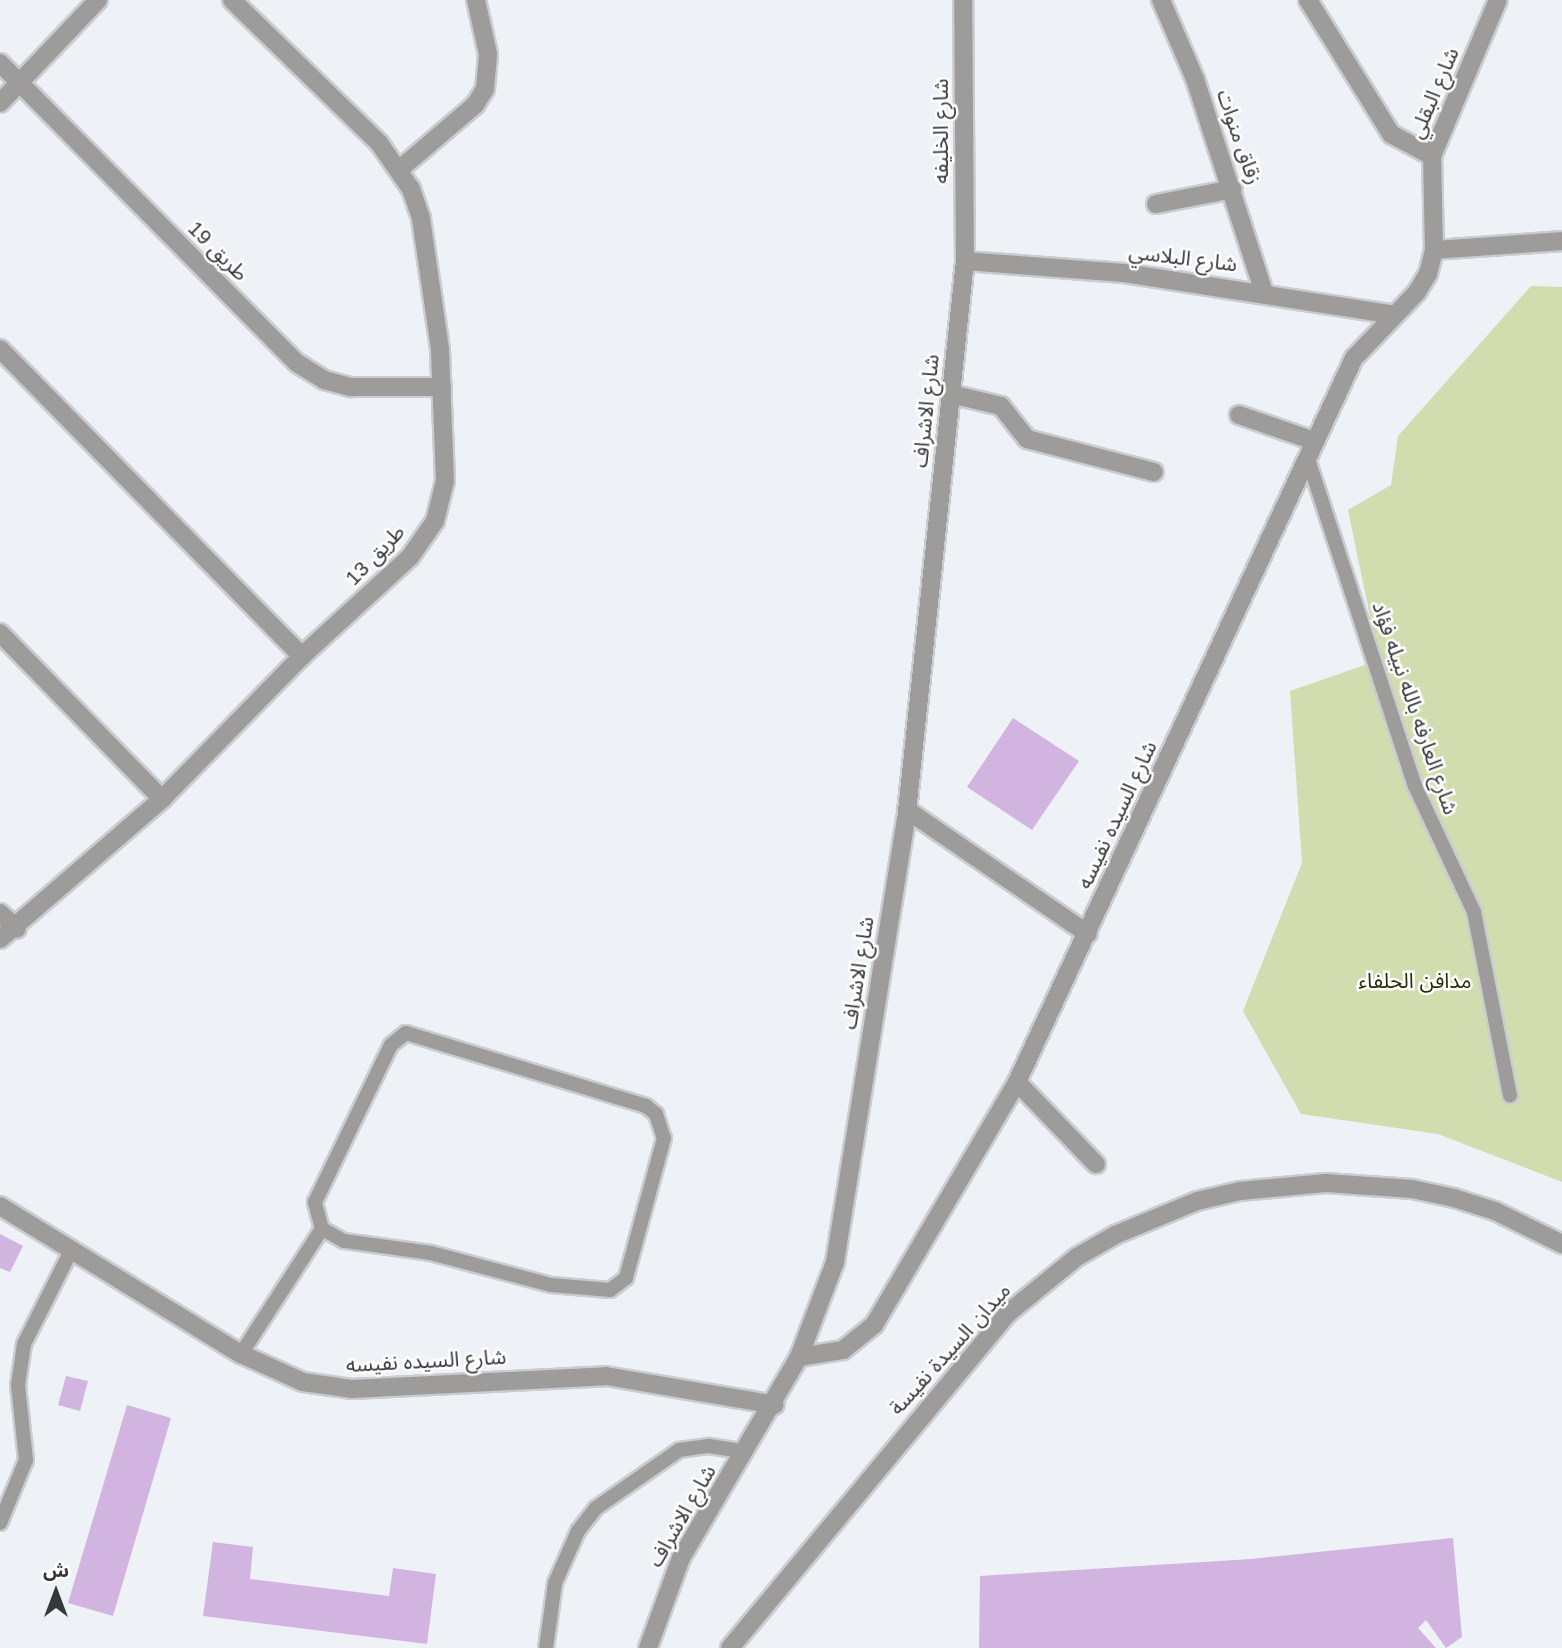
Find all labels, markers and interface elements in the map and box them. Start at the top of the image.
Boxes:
street label: شارع البقلي [1404,44,1464,142]
street label: شارع الخليفه [928,78,954,184]
street label: زقاق منوات [1211,86,1267,188]
street label: طريق 19 [183,216,253,286]
street label: شارع البلاسي [1127,239,1239,277]
street label: شارع الاشراف [908,353,944,469]
street label: طريق 13 [340,520,410,590]
street label: شارع العارفه بالله نبيله فؤاد [1367,598,1463,818]
street label: شارع السيده نفيسه [1072,737,1162,893]
street label: شارع الاشراف [837,915,879,1031]
park label: مدافن الحلفاء [1358,968,1472,994]
street label: ميدان السيدة نفيسة [884,1278,1016,1420]
street label: شارع السيده نفيسه [345,1344,507,1378]
street label: شارع الاشراف [643,1460,721,1572]
north arrow [21,1557,91,1627]
text: ش [43,1560,69,1581]

